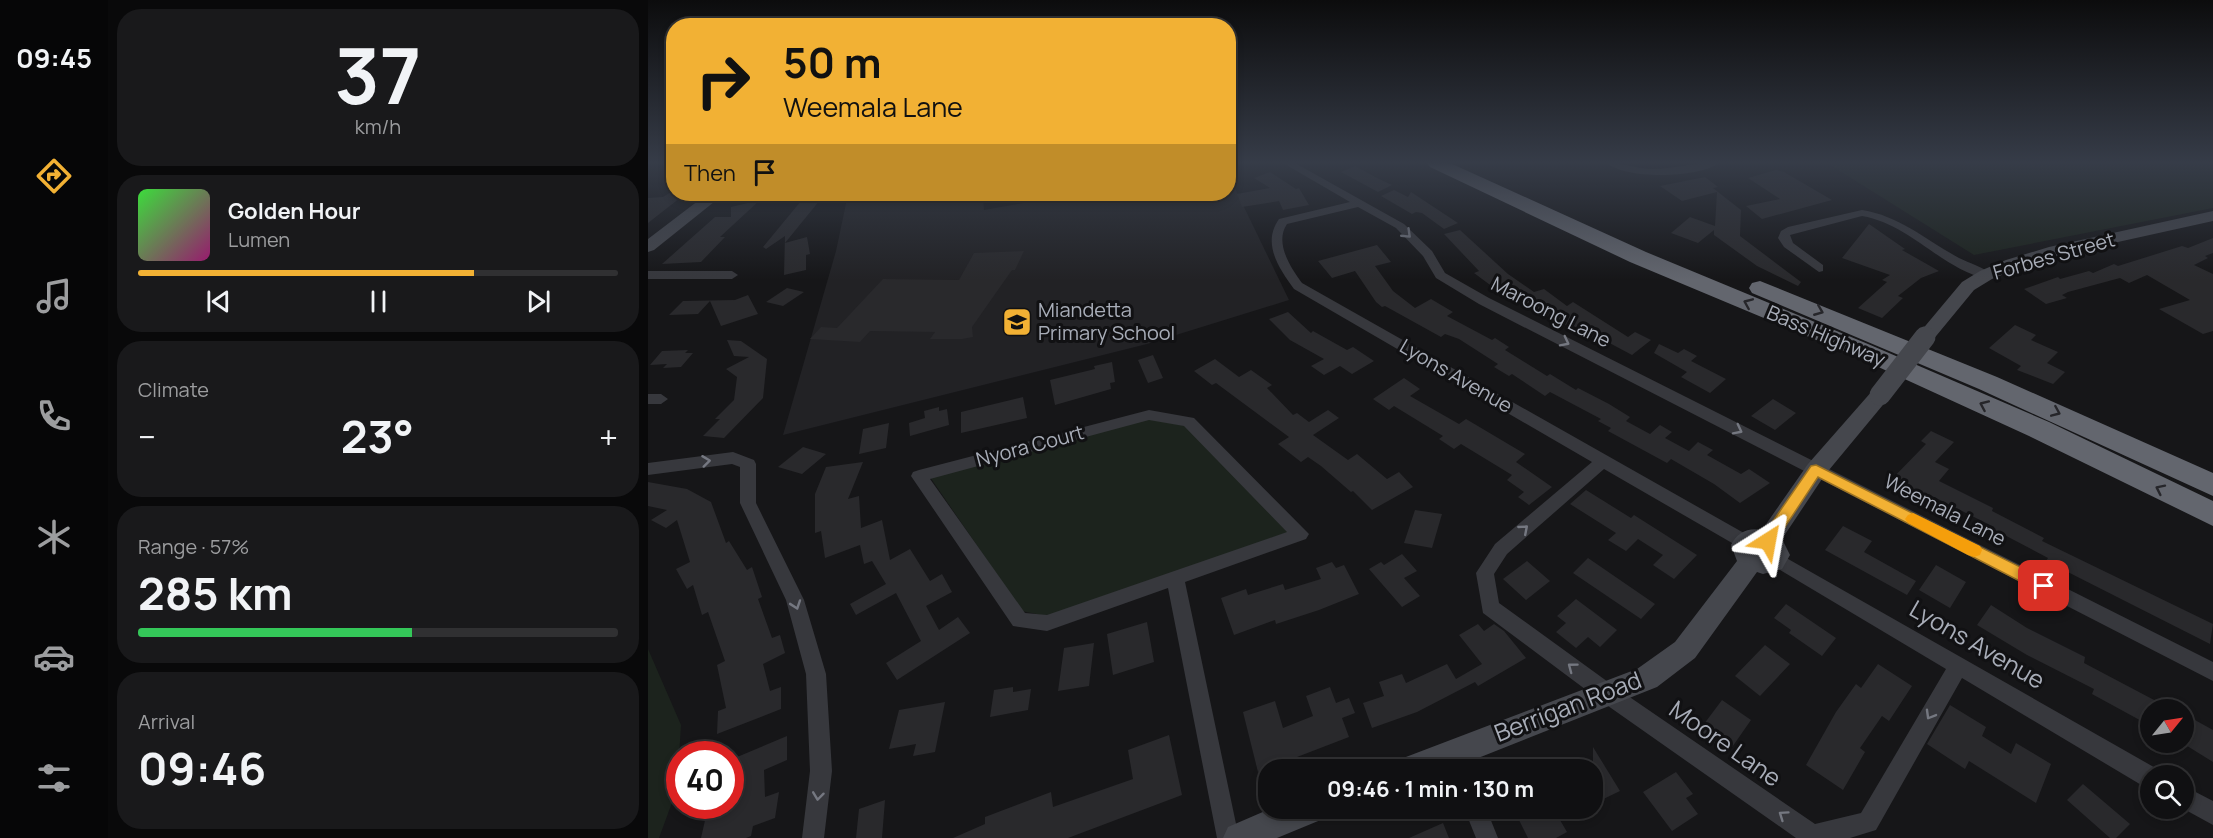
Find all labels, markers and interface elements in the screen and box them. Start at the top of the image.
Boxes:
text: 37 [335,21,421,127]
text: 50 m [783,33,881,91]
text: 09:45 [16,39,92,76]
icon: right [684,42,762,120]
text: Weemala Lane [783,88,963,125]
text: km/h [355,113,401,140]
icon: directions [33,155,75,197]
icon: arrive [748,156,781,189]
text: Then [684,158,736,188]
text: Golden Hour [228,196,361,226]
street label: Forbes Street [1990,225,2118,286]
text: Lumen [228,226,290,253]
one-way arrow [1399,226,1410,237]
street label: Maroong Lane [1487,270,1616,353]
icon: music [33,275,75,317]
icon: previous [202,285,235,318]
icon: pause [362,285,395,318]
icon: next [522,285,555,318]
place label: Miandetta Primary School [1038,296,1175,346]
one-way arrow [1743,298,1754,310]
street label: Bass Highway [1763,298,1890,373]
one-way arrow [1812,304,1823,316]
school or university icon: Miandetta Primary School [1001,306,1033,338]
street label: Lyons Avenue [1395,332,1518,419]
one-way arrow [1558,334,1569,346]
text: Climate [138,376,209,403]
icon: phone [33,395,75,437]
one-way arrow [1980,400,1991,412]
text: 23° [341,405,414,467]
one-way arrow [2050,405,2061,417]
text: − [138,414,156,459]
text: + [599,414,618,459]
street label: Nyora Court [973,418,1087,473]
one-way arrow [1732,423,1743,435]
one-way arrow [701,455,710,468]
street label: Weemala Lane [1880,467,2011,552]
one-way arrow [2156,484,2167,496]
position arrow [1736,509,1800,573]
icon: climate [33,516,75,558]
one-way arrow [1517,525,1528,536]
text: Range · 57% [138,533,249,560]
pin [2018,560,2069,611]
text: 285 km [138,562,292,624]
icon: arrive [2027,569,2060,602]
street label: Lyons Avenue [1904,592,2051,696]
one-way arrow [788,599,801,610]
icon: car [33,636,75,678]
street label: Berrigan Road [1489,662,1646,749]
one-way arrow [1567,664,1578,675]
street label: Moore Lane [1663,692,1788,793]
north arrow [2140,699,2194,753]
map controls [2140,699,2194,819]
text: Arrival [138,708,195,735]
one-way arrow [1925,709,1937,719]
text: 09:46 [138,737,266,799]
speed limit sign: 40 [666,741,744,819]
icon: filters [33,757,75,799]
button: search [2140,765,2194,819]
text: 09:46 · 1 min · 130 m [1327,774,1534,804]
one-way arrow [813,792,825,801]
one-way arrow [1779,811,1790,822]

